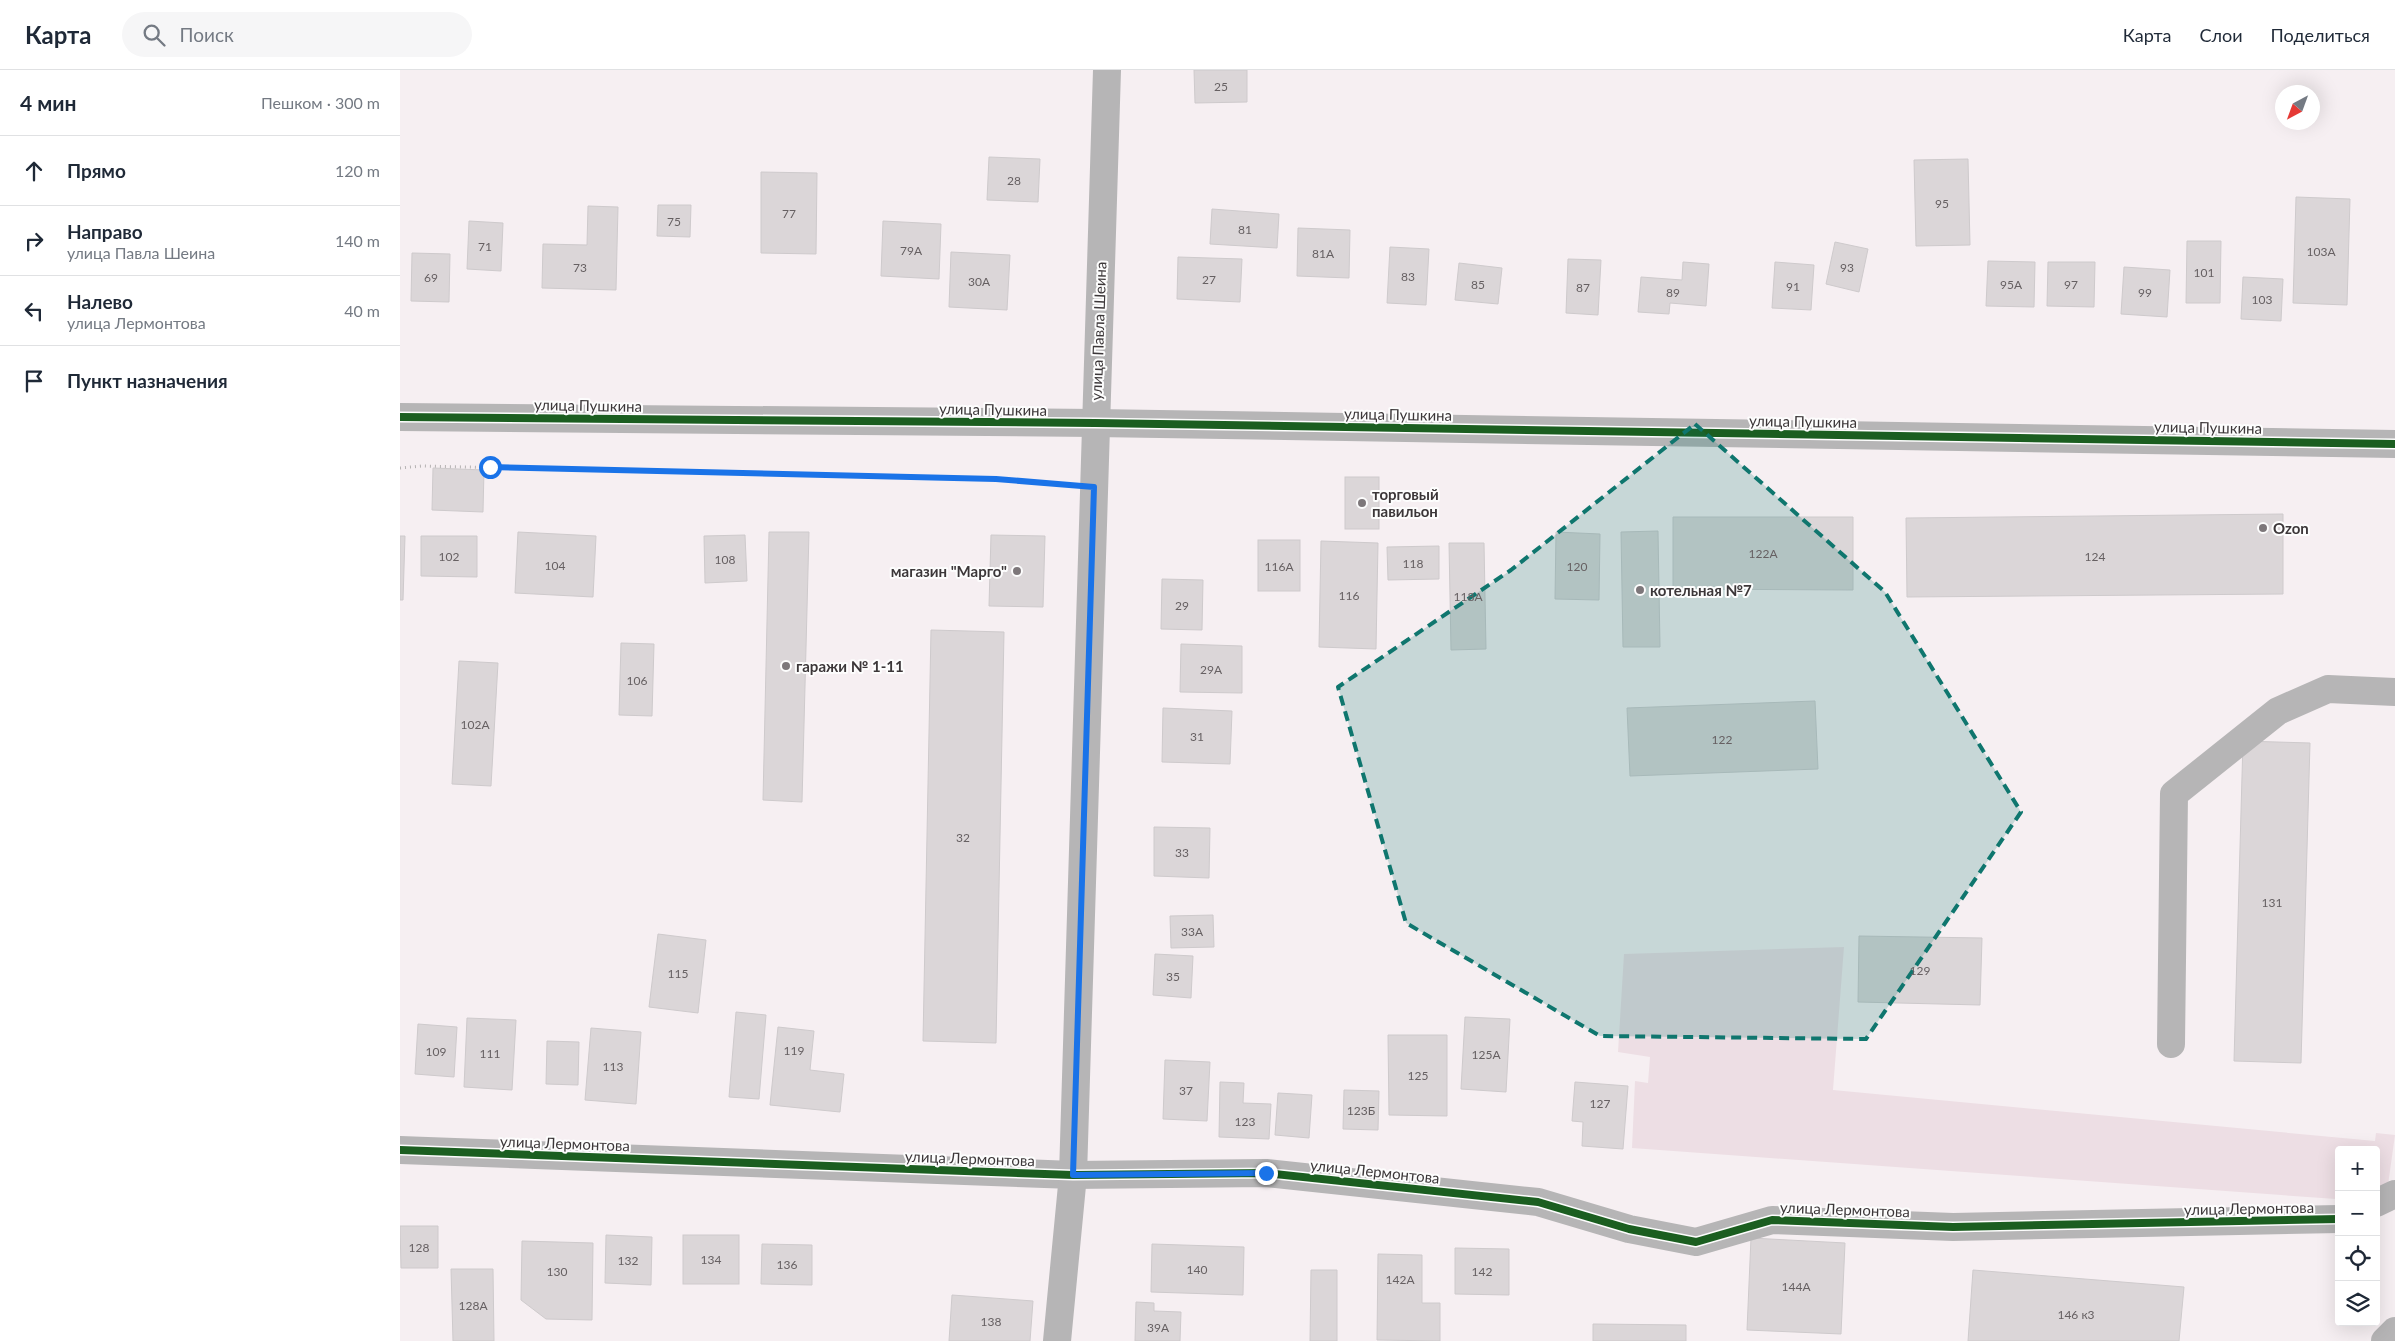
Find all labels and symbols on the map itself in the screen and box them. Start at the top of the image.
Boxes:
house number: 25 [1214,79,1228,94]
north arrow [2275,85,2320,130]
house number: 28 [1007,173,1021,188]
house number: 95 [1935,196,1949,211]
house number: 77 [782,206,796,221]
house number: 75 [667,214,681,229]
house number: 81 [1238,222,1252,237]
house number: 71 [478,239,492,254]
house number: 79А [900,243,923,258]
house number: 103А [2307,244,2336,259]
house number: 81А [1312,246,1335,261]
house number: 73 [573,260,587,275]
house number: 93 [1840,260,1854,275]
street label: улица Павла Шеина [1087,261,1109,401]
house number: 101 [2194,265,2214,280]
house number: 83 [1401,269,1415,284]
house number: 69 [424,270,438,285]
house number: 27 [1202,272,1216,287]
house number: 30А [968,274,991,289]
house number: 85 [1471,277,1485,292]
house number: 95А [2000,277,2023,292]
house number: 97 [2064,277,2078,292]
house number: 91 [1786,279,1800,294]
house number: 87 [1576,280,1590,295]
house number: 89 [1666,285,1680,300]
house number: 99 [2138,285,2152,300]
house number: 103 [2252,292,2272,307]
street label: улица Пушкина [534,395,642,415]
street label: улица Пушкина [939,399,1047,419]
street label: улица Пушкина [1344,404,1452,424]
street label: улица Пушкина [1749,411,1857,431]
street label: улица Пушкина [2154,417,2262,437]
route start [479,456,502,479]
place label: торговый павильон [1372,485,1439,520]
marker: торговый павильон [1356,497,1368,509]
place label: Ozon [2273,519,2309,537]
marker: Ozon [2257,522,2269,534]
house number: 122А [1749,546,1778,561]
house number: 102 [439,549,459,564]
house number: 124 [2085,549,2105,564]
house number: 108 [715,552,735,567]
house number: 118 [1403,556,1423,571]
house number: 104 [545,558,565,573]
house number: 116А [1265,559,1294,574]
house number: 120 [1567,559,1587,574]
place label: магазин "Марго" [891,562,1007,580]
marker: магазин "Марго" [1011,565,1023,577]
place label: котельная №7 [1650,581,1752,599]
marker: котельная №7 [1634,584,1646,596]
house number: 116 [1339,588,1359,603]
house number: 118А [1454,589,1483,604]
house number: 29 [1175,598,1189,613]
place label: гаражи № 1-11 [796,657,904,675]
marker: гаражи № 1-11 [780,660,792,672]
house number: 29А [1200,662,1223,677]
house number: 106 [627,673,647,688]
house number: 102А [461,717,490,732]
house number: 31 [1190,729,1204,744]
house number: 122 [1712,732,1732,747]
house number: 32 [956,830,970,845]
house number: 33 [1175,845,1189,860]
house number: 131 [2262,895,2282,910]
house number: 33А [1181,924,1204,939]
house number: 129 [1910,963,1930,978]
house number: 115 [668,966,688,981]
house number: 35 [1166,969,1180,984]
house number: 119 [784,1043,804,1058]
house number: 109 [426,1044,446,1059]
house number: 111 [480,1046,500,1061]
house number: 125А [1472,1047,1501,1062]
house number: 113 [603,1059,623,1074]
house number: 125 [1408,1068,1428,1083]
house number: 37 [1179,1083,1193,1098]
house number: 127 [1590,1096,1610,1111]
house number: 123Б [1347,1103,1375,1118]
house number: 123 [1235,1114,1255,1129]
street label: улица Лермонтова [500,1132,630,1154]
street label: улица Лермонтова [905,1147,1035,1169]
street label: улица Лермонтова [1309,1155,1441,1187]
route end [1255,1162,1278,1185]
street label: улица Лермонтова [1780,1198,1910,1220]
street label: улица Лермонтова [2184,1198,2314,1218]
house number: 128 [409,1240,429,1255]
house number: 134 [701,1252,721,1267]
house number: 132 [618,1253,638,1268]
house number: 136 [777,1257,797,1272]
house number: 140 [1187,1262,1207,1277]
house number: 130 [547,1264,567,1279]
house number: 142 [1472,1264,1492,1279]
house number: 142А [1386,1272,1415,1287]
house number: 144А [1782,1279,1811,1294]
house number: 128А [459,1298,488,1313]
house number: 146 к3 [2057,1307,2095,1322]
house number: 138 [981,1314,1001,1329]
house number: 39А [1147,1320,1170,1335]

